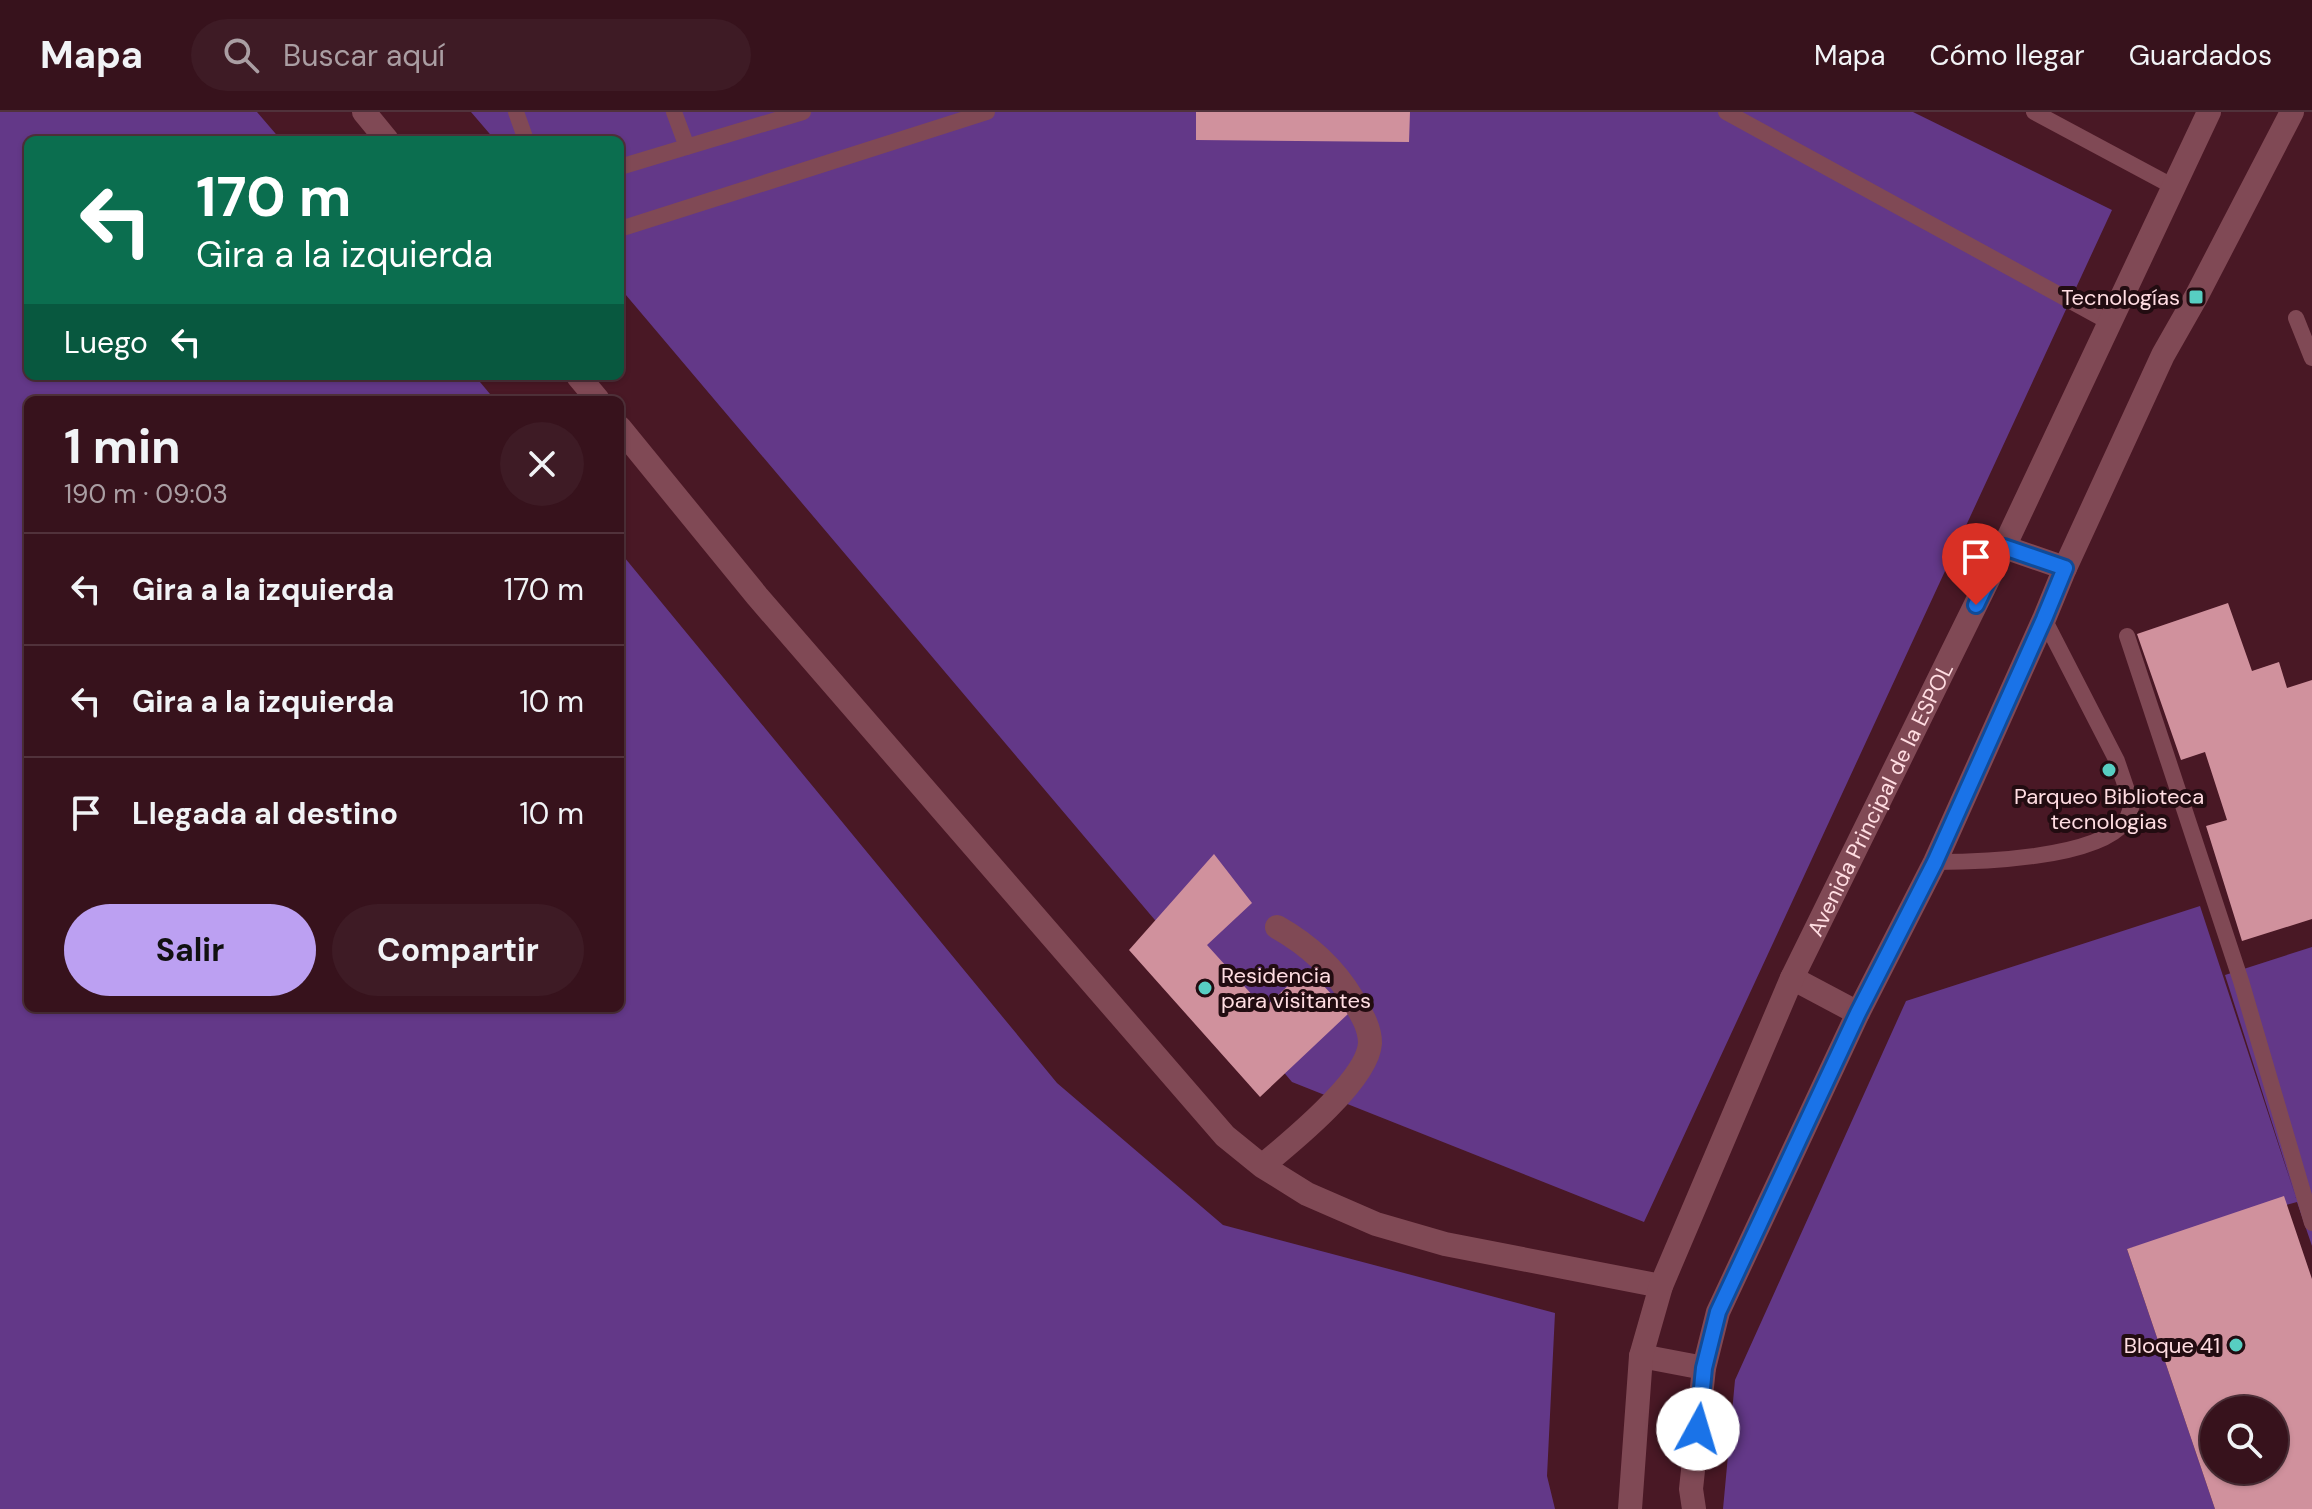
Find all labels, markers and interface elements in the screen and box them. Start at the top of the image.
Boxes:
search box [191,19,751,91]
text: Mapa [40,30,143,80]
icon: search [219,33,263,77]
text: Buscar aquí [283,36,445,75]
text: Mapa [1814,37,1885,74]
text: Cómo llegar [1929,37,2085,74]
text: Guardados [2129,37,2272,74]
text: 170 m [196,160,351,233]
icon: left [64,168,168,272]
text: Gira a la izquierda [196,231,493,278]
place label: Tecnologías [2061,283,2180,312]
marker: Tecnologías [2187,288,2205,306]
icon: left [164,320,208,364]
text: Luego [64,323,148,362]
text: 1 min [64,415,181,478]
button: close [500,422,584,506]
text: 190 m · 09:03 [64,477,228,511]
pin [1942,523,2010,605]
icon: arrive [1954,535,1998,579]
icon: left [64,567,108,611]
text: Gira a la izquierda [132,570,394,609]
text: 170 m [504,570,584,609]
street label: Avenida Principal de la ESPOL [1800,658,1959,941]
icon: left [64,679,108,723]
text: Gira a la izquierda [132,682,394,721]
text: 10 m [519,682,584,721]
marker: Parqueo Biblioteca tecnologias [2100,761,2118,779]
place label: Parqueo Biblioteca tecnologias [2014,782,2204,836]
icon: arrive [64,791,108,835]
text: Llegada al destino [132,794,398,833]
text: 10 m [519,794,584,833]
button: Salir [64,904,316,996]
button: Compartir [332,904,584,996]
place label: Residencia para visitantes [1221,961,1371,1015]
marker: Residencia para visitantes [1196,979,1214,997]
place label: Bloque 41 [2124,1331,2220,1360]
marker: Bloque 41 [2227,1336,2245,1354]
position arrow [1656,1387,1740,1471]
map controls [2200,1396,2288,1484]
button: search [2200,1396,2288,1484]

